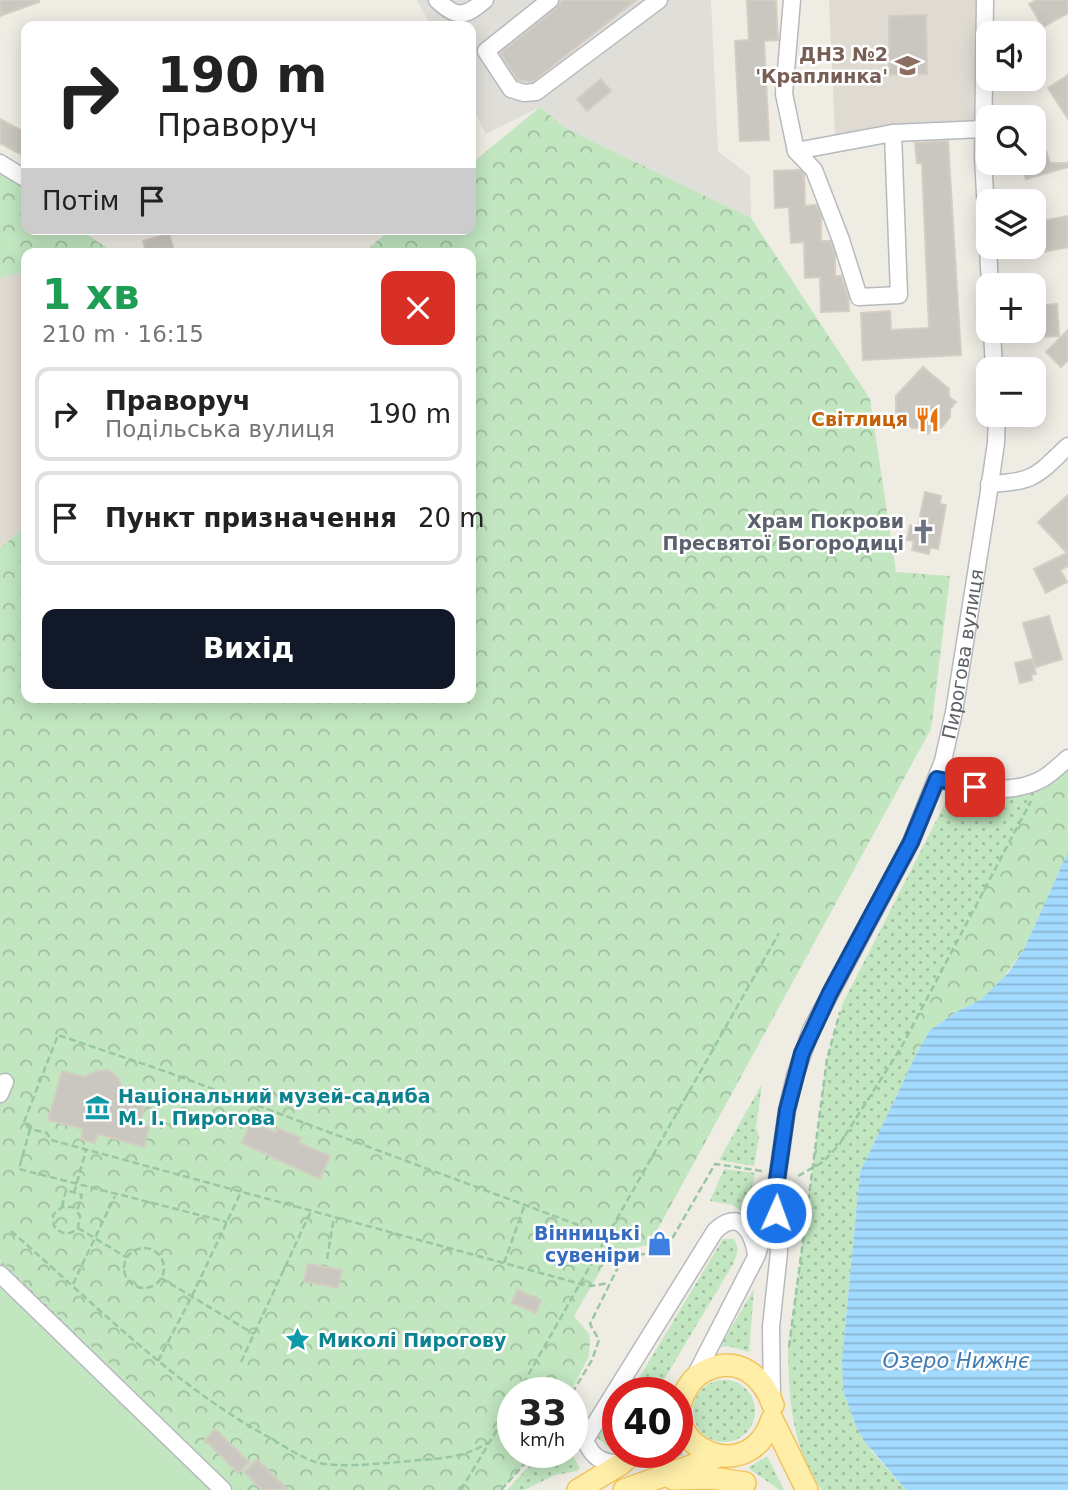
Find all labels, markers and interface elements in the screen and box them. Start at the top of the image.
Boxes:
map controls [976,21,1046,427]
button: sound [976,21,1046,91]
place label: ДНЗ №2 'Краплинка' [755,43,888,87]
text: 190 m [157,47,327,104]
icon: right [42,49,133,140]
school or university icon: ДНЗ №2 'Краплинка' [894,51,922,79]
button: search [976,105,1046,175]
text: Праворуч [157,106,318,144]
icon: arrive [133,182,171,220]
text: Потім [42,186,119,216]
button: layers [976,189,1046,259]
text: 1 хв [42,270,140,319]
button: close [381,271,455,345]
button: + [976,273,1046,343]
text: 210 m · 16:15 [42,321,204,347]
button: − [976,357,1046,427]
text: Праворуч [105,386,251,416]
icon: right [46,395,84,433]
text: 190 m [368,399,451,429]
restaurant icon: Світлиця [914,405,942,433]
place label: Світлиця [811,408,908,430]
text: Подільська вулиця [105,416,335,442]
icon: arrive [46,499,84,537]
text: Пункт призначення [105,503,397,533]
text: 20 m [418,503,485,533]
place label: Храм Покрови Пресвятої Богородиці [663,510,904,554]
church icon: Храм Покрови Пресвятої Богородиці [910,518,938,546]
street label: Пирогова вулиця [937,567,988,741]
button: Вихід [42,609,455,689]
pin [945,757,1005,817]
icon: arrive [956,768,994,806]
place label: Національний музей-садиба М. І. Пирогова [118,1085,431,1129]
museum icon: Національний музей-садиба М. І. Пирогова [84,1093,112,1121]
position arrow [739,1176,813,1250]
place label: Вінницькі сувеніри [534,1222,640,1266]
shop icon: Вінницькі сувеніри [646,1230,674,1258]
place icon: Миколі Пирогову [284,1326,312,1354]
place label: Миколі Пирогову [318,1329,507,1351]
water label: Озеро Нижнє [882,1349,1030,1373]
speed limit sign: 40 [602,1377,693,1468]
text: 33 [518,1393,567,1433]
text: km/h [520,1429,565,1450]

